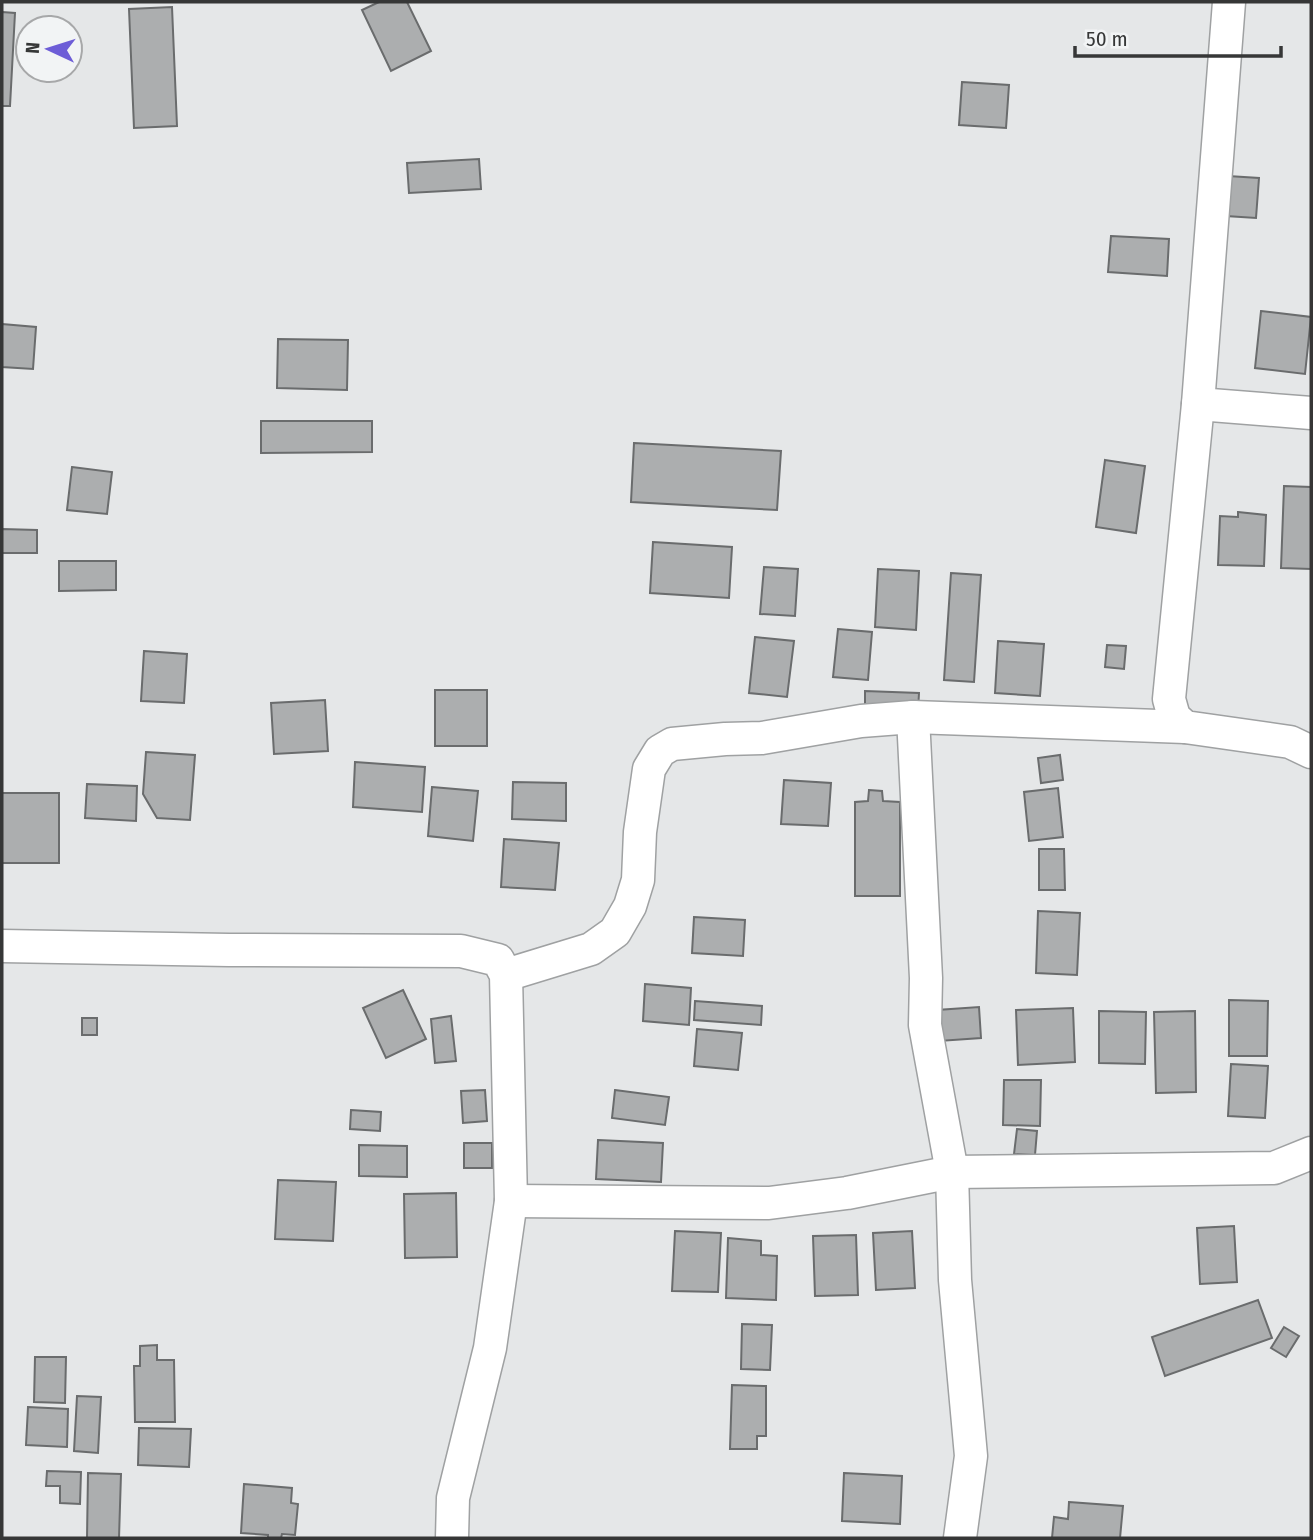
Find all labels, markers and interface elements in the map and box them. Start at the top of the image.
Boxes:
north arrow [14,14,84,84]
scale bar [1075,14,1282,58]
text: 50 m [1086,26,1128,52]
text: N [21,41,44,54]

